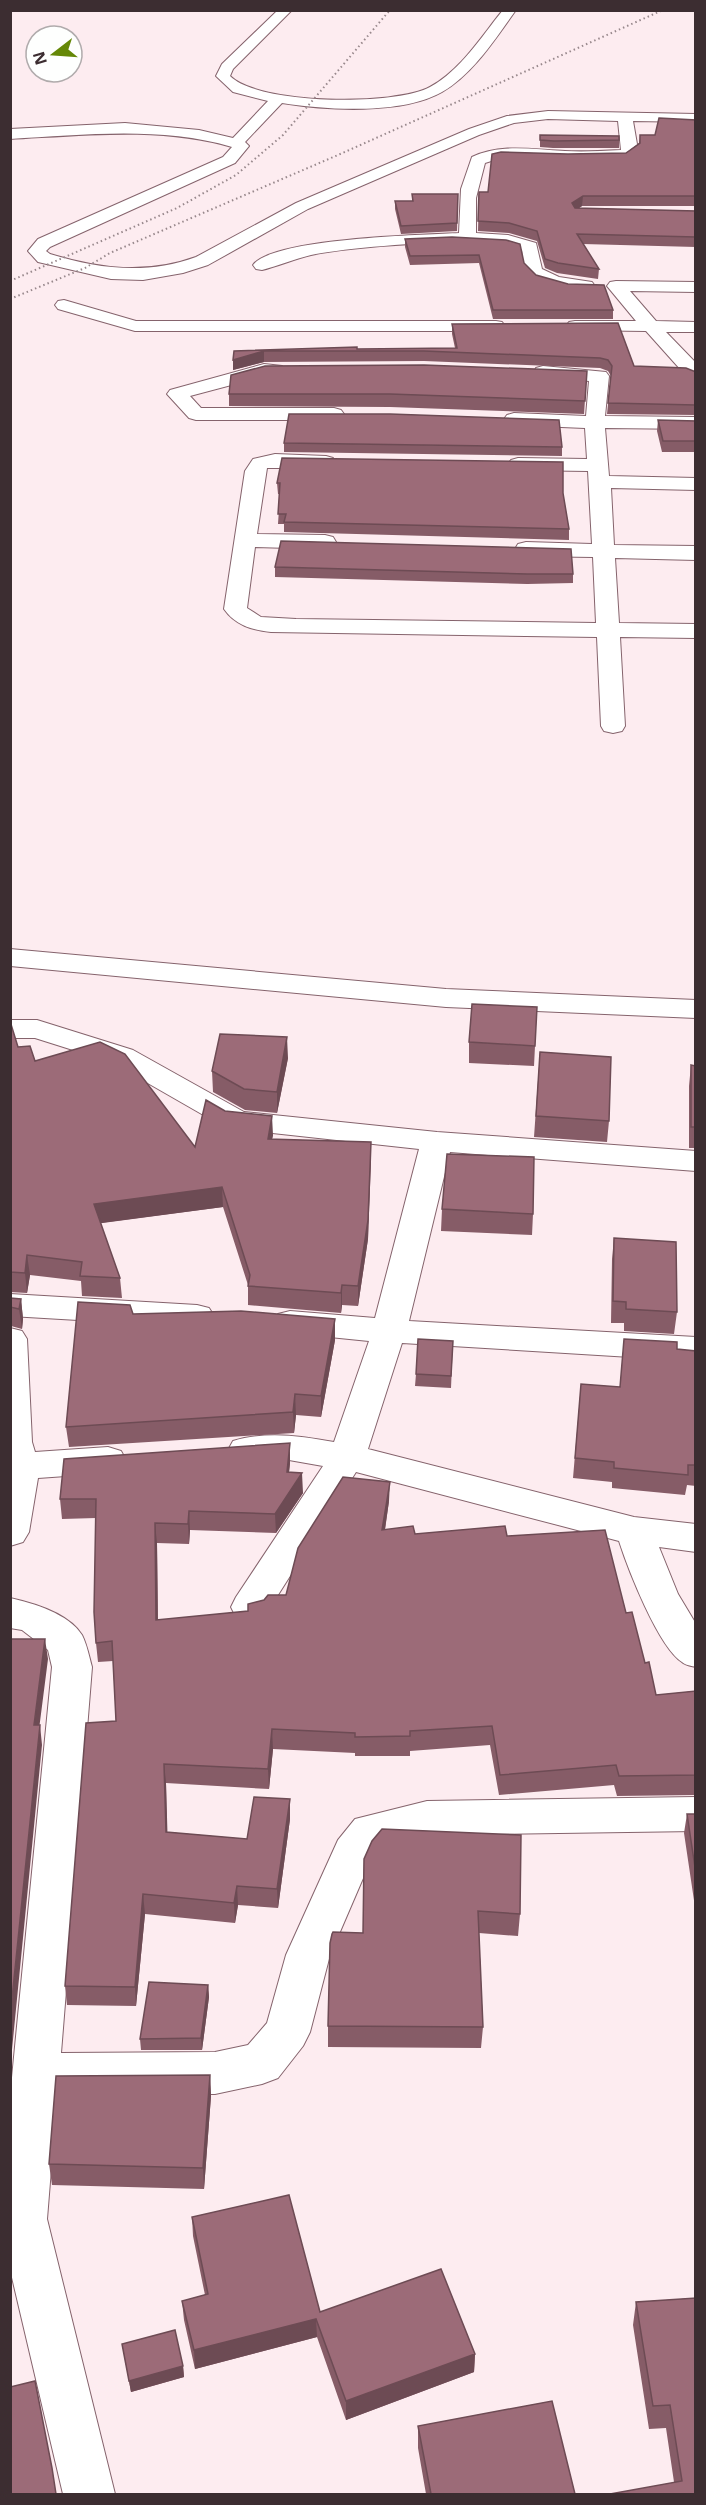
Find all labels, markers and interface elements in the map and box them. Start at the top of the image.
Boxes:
north arrow [24,24,84,84]
text: N [27,49,52,68]

